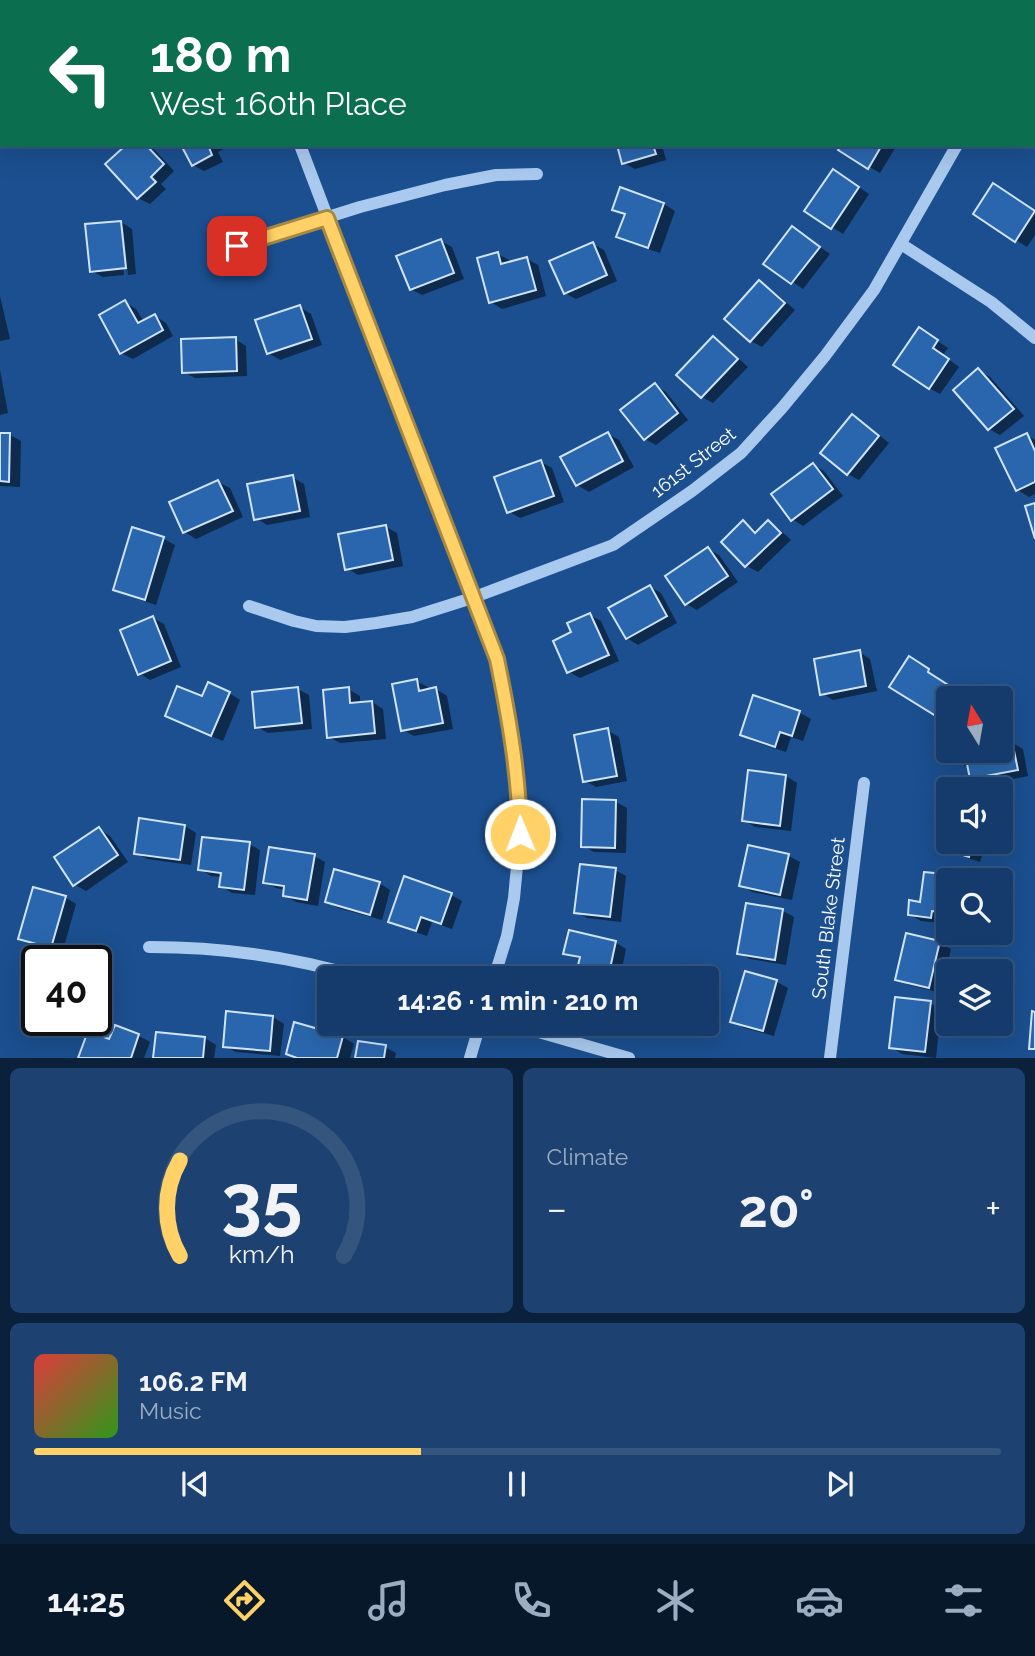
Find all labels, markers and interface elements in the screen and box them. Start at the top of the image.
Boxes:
text: 180 m [150,26,291,83]
icon: left [35,28,126,119]
text: West 160th Place [150,85,407,122]
pin [207,216,267,276]
icon: arrive [218,227,256,265]
street label: 161st Street [647,422,740,502]
north arrow [936,686,1013,763]
map controls [936,686,1013,1036]
button: sound [936,777,1013,854]
position arrow [483,797,557,871]
street label: South Blake Street [807,835,849,1000]
button: search [936,868,1013,945]
speed limit sign: 40 [21,945,112,1036]
button: layers [936,959,1013,1036]
text: 14:26 · 1 min · 210 m [398,986,638,1016]
text: Climate [547,1143,628,1170]
text: 35 [221,1159,302,1244]
text: 20° [738,1178,814,1239]
text: − [547,1186,567,1231]
text: + [985,1186,1001,1231]
text: km/h [228,1239,294,1269]
text: 106.2 FM [139,1367,248,1397]
text: Music [139,1397,202,1424]
icon: previous [176,1465,214,1503]
icon: pause [498,1465,536,1503]
icon: next [821,1465,859,1503]
icon: directions [220,1576,269,1625]
icon: music [364,1576,413,1625]
icon: phone [507,1576,556,1625]
icon: climate [651,1576,700,1625]
icon: car [795,1576,844,1625]
icon: filters [939,1576,988,1625]
text: 14:25 [47,1582,125,1619]

